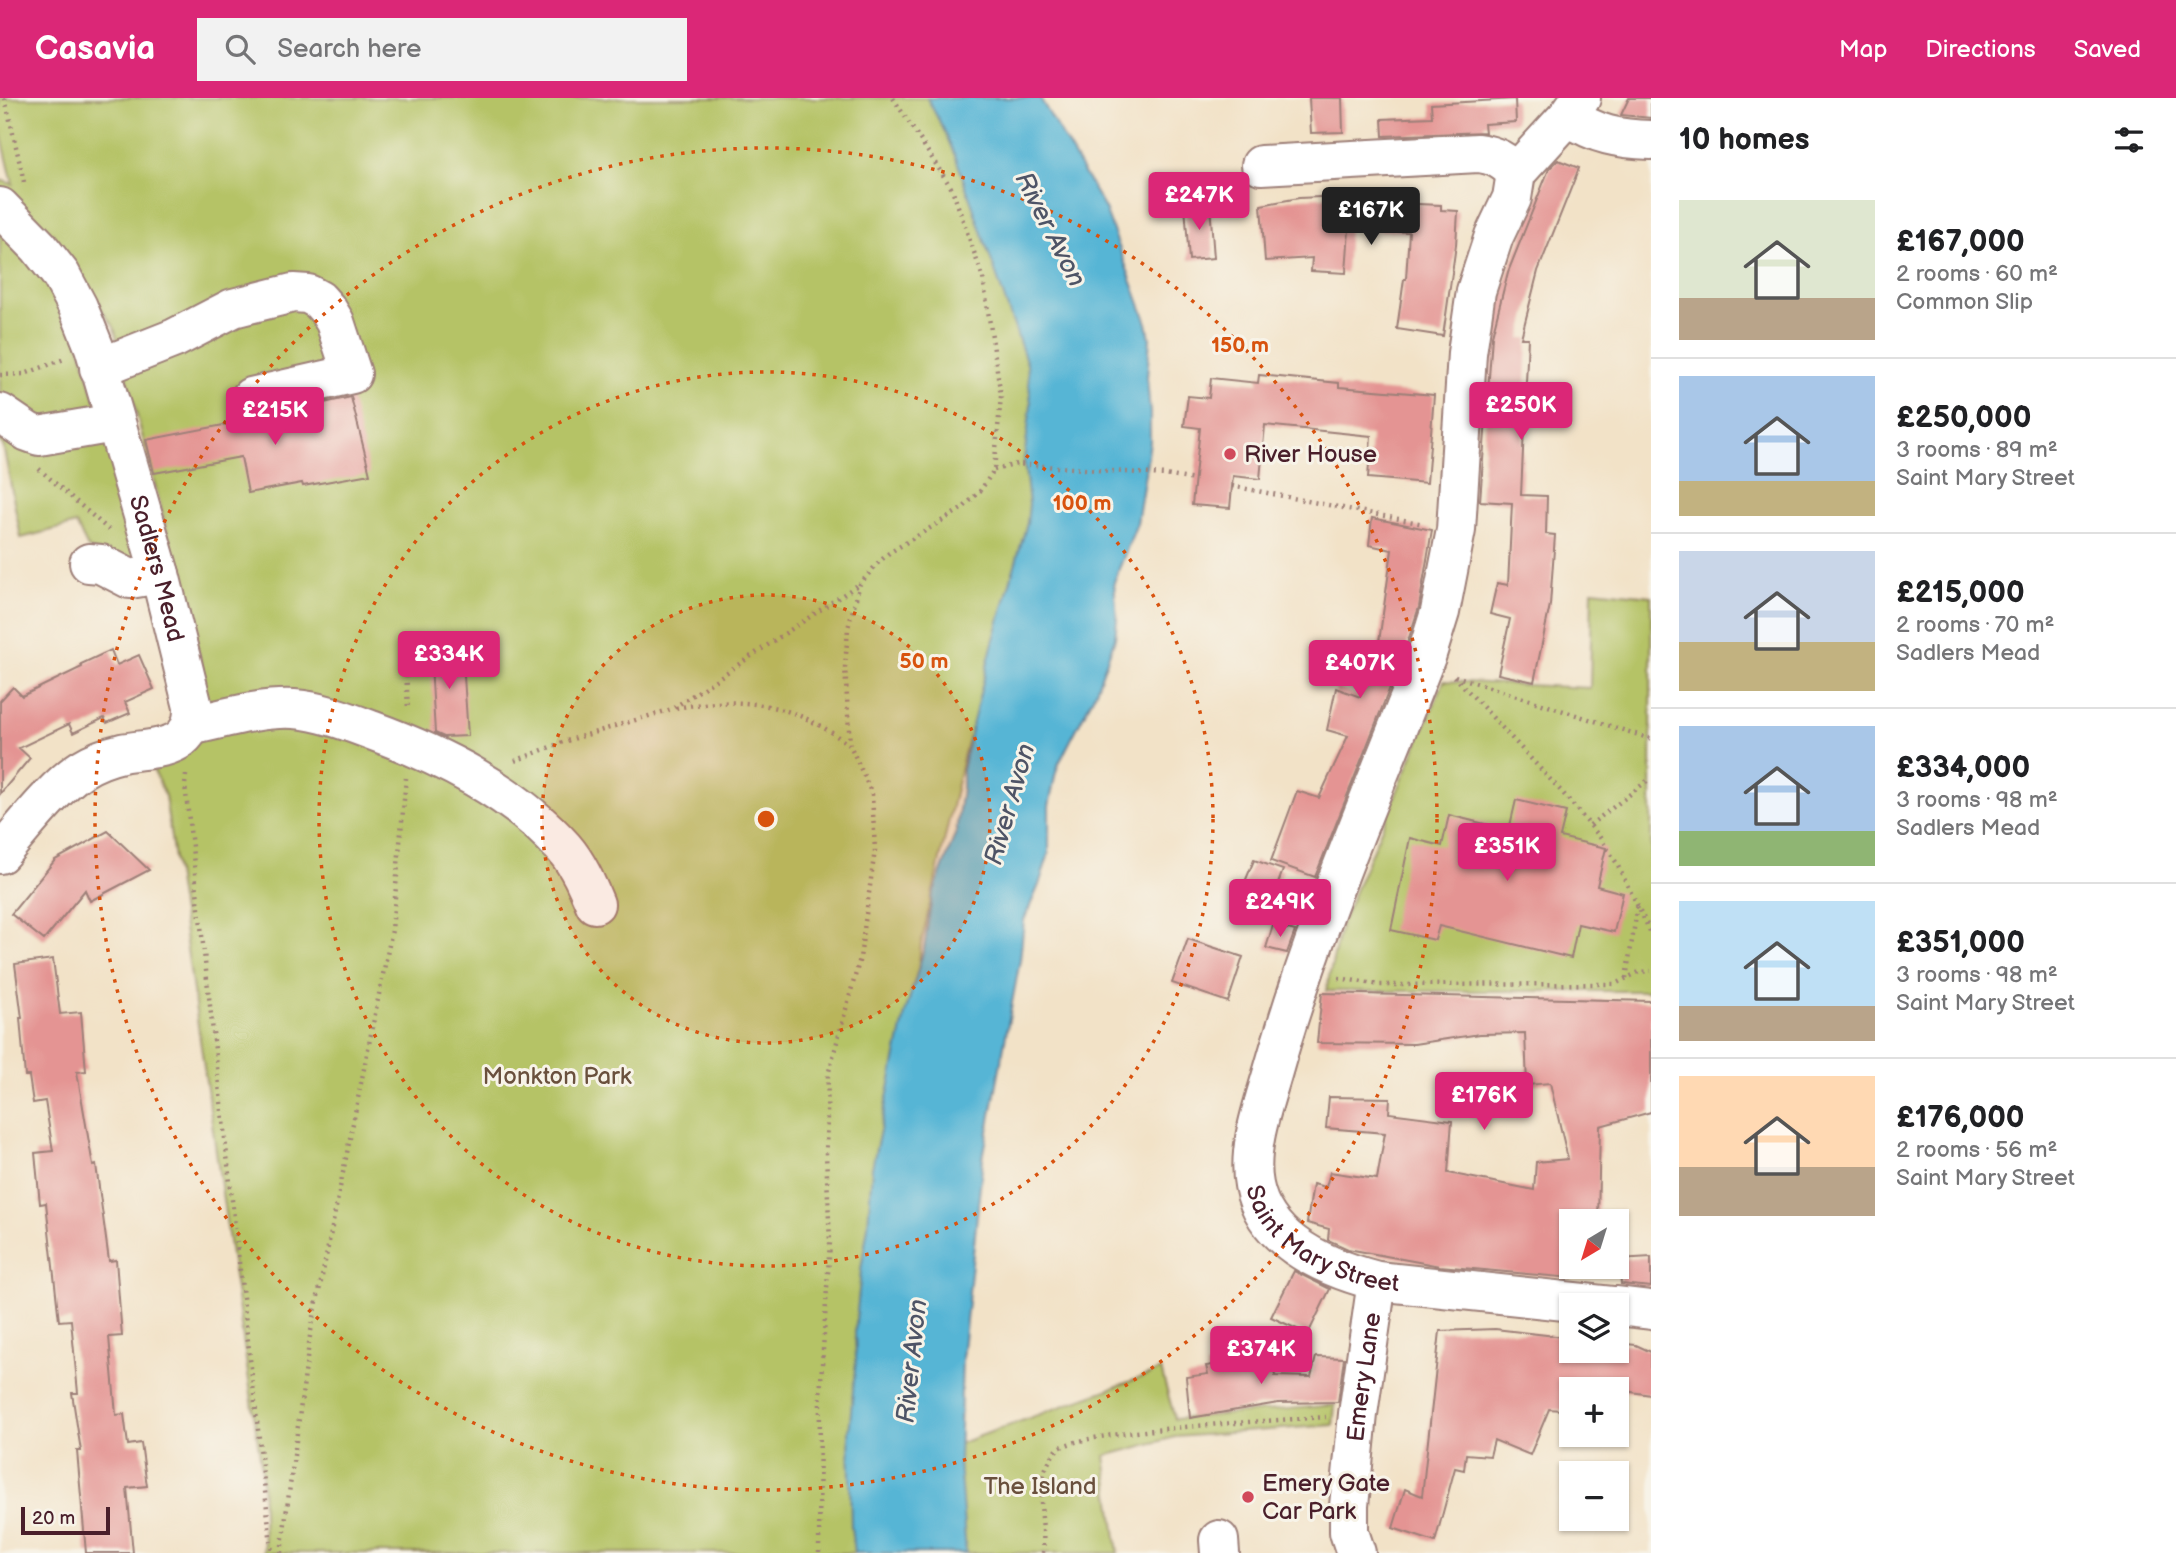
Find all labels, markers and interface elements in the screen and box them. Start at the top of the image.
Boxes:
search box [197,18,687,81]
text: Casavia [35,29,155,69]
icon: search [221,30,259,68]
text: Search here [277,34,421,65]
text: Map [1839,35,1887,64]
text: Directions [1925,35,2036,64]
text: Saved [2074,35,2141,64]
icon: filters [2110,121,2148,159]
text: 10 homes [1679,122,1810,158]
water label: River Avon [1008,167,1092,292]
pin: £247K [1150,172,1248,232]
text: £247K [1164,181,1234,209]
pin: £167K [1322,188,1420,247]
text: £167K [1338,196,1404,224]
text: £167,000 [1896,224,2025,260]
icon: home [1735,228,1819,312]
text: 2 rooms · 60 m² [1896,260,2058,288]
text: Common Slip [1896,288,2033,316]
text: 150 m [1211,333,1269,358]
pin: £250K [1472,382,1570,442]
pin: £215K [226,388,324,447]
text: £250K [1485,391,1557,419]
text: £215K [242,396,308,424]
text: £250,000 [1896,400,2031,436]
icon: home [1735,404,1819,488]
text: 3 rooms · 89 m² [1896,436,2058,464]
place label: River House [1244,440,1377,469]
marker: River House [1222,446,1238,462]
text: Saint Mary Street [1896,464,2075,492]
text: 100 m [1053,491,1111,516]
street label: Sadlers Mead [123,492,190,645]
text: £215,000 [1896,575,2025,611]
icon: home [1735,579,1819,663]
text: 2 rooms · 70 m² [1896,611,2055,639]
pin: £334K [400,632,498,691]
text: Sadlers Mead [1896,639,2040,667]
text: £334K [414,640,484,668]
pin: £407K [1311,640,1409,700]
text: 50 m [900,649,948,674]
text: £407K [1325,649,1395,677]
water label: River Avon [978,740,1042,869]
text: £334,000 [1896,750,2030,786]
icon: home [1735,754,1819,838]
text: 3 rooms · 98 m² [1896,786,2058,814]
centre of rings [754,807,778,831]
text: Sadlers Mead [1896,814,2040,842]
pin: £351K [1458,824,1556,883]
text: £351K [1474,832,1540,860]
pin: £249K [1231,880,1329,939]
text: £249K [1245,888,1315,916]
text: £351,000 [1896,925,2025,961]
icon: home [1735,929,1819,1013]
text: 3 rooms · 98 m² [1896,961,2058,989]
text: Saint Mary Street [1896,989,2075,1017]
park label: Monkton Park [483,1062,632,1091]
pin: £176K [1435,1072,1533,1132]
text: £176K [1451,1081,1517,1109]
text: £176,000 [1896,1100,2025,1136]
icon: home [1735,1104,1819,1188]
text: 2 rooms · 56 m² [1896,1136,2058,1164]
text: Saint Mary Street [1896,1164,2075,1192]
street label: Saint Mary Street [1239,1182,1401,1298]
north arrow [1559,1209,1629,1279]
map controls [1559,1209,1629,1531]
button: layers [1559,1293,1629,1363]
water label: River Avon [891,1298,934,1425]
street label: Emery Lane [1341,1311,1387,1443]
pin: £374K [1212,1326,1310,1386]
text: £374K [1226,1335,1296,1363]
button: + [1559,1377,1629,1447]
button: − [1559,1461,1629,1531]
place label: Emery Gate Car Park [1262,1469,1390,1526]
park label: The Island [983,1472,1097,1501]
marker: Emery Gate Car Park [1240,1489,1256,1505]
scale bar [21,1504,110,1536]
text: 20 m [32,1507,75,1530]

